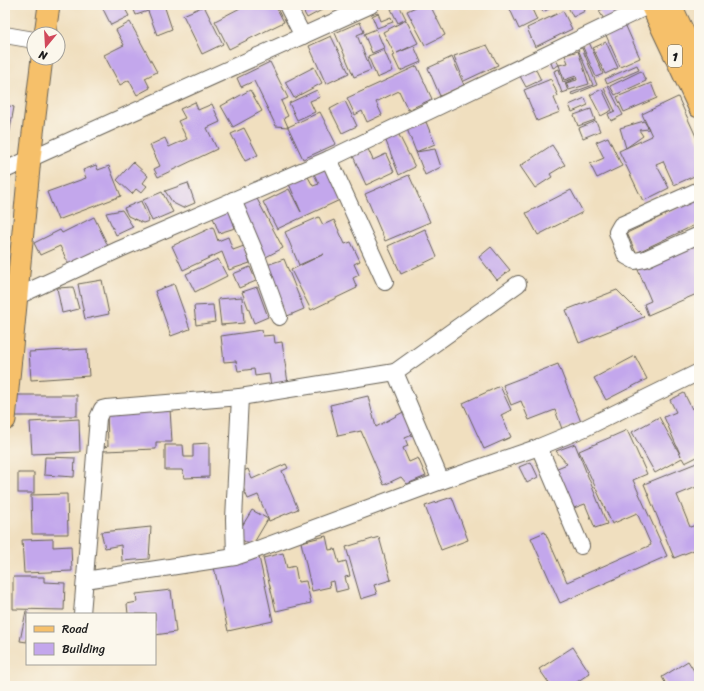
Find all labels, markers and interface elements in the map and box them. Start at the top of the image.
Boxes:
north arrow [26,26,66,66]
text: N [36,45,51,66]
road number: 1 [668,45,682,67]
legend [26,613,156,665]
text: Road [62,618,89,640]
text: Building [62,638,105,660]

